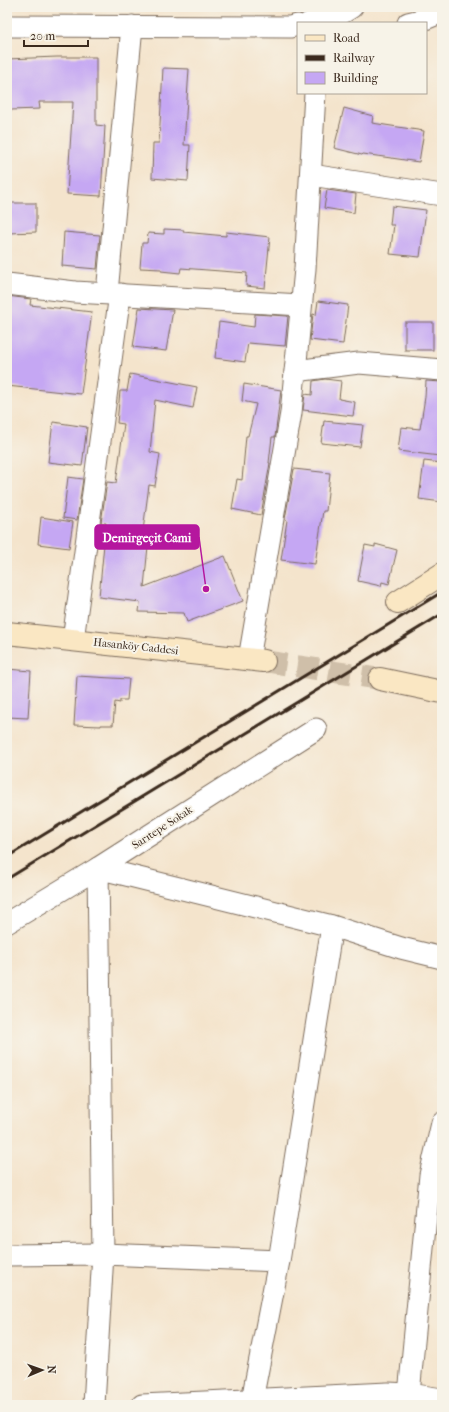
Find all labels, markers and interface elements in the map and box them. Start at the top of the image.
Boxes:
scale bar [24,22,88,48]
legend [297,22,427,94]
text: 20 m [30,29,55,43]
text: Road [333,31,360,45]
text: Railway [333,51,375,65]
text: Building [333,71,378,85]
callout: Demirgeçit Cami [95,525,199,549]
text: Demirgeçit Cami [103,531,192,546]
street label: Hasanköy Caddesi [93,636,180,658]
street label: Sarıtepe Sokak [130,803,195,852]
north arrow [22,1350,62,1390]
text: N [45,1365,58,1375]

